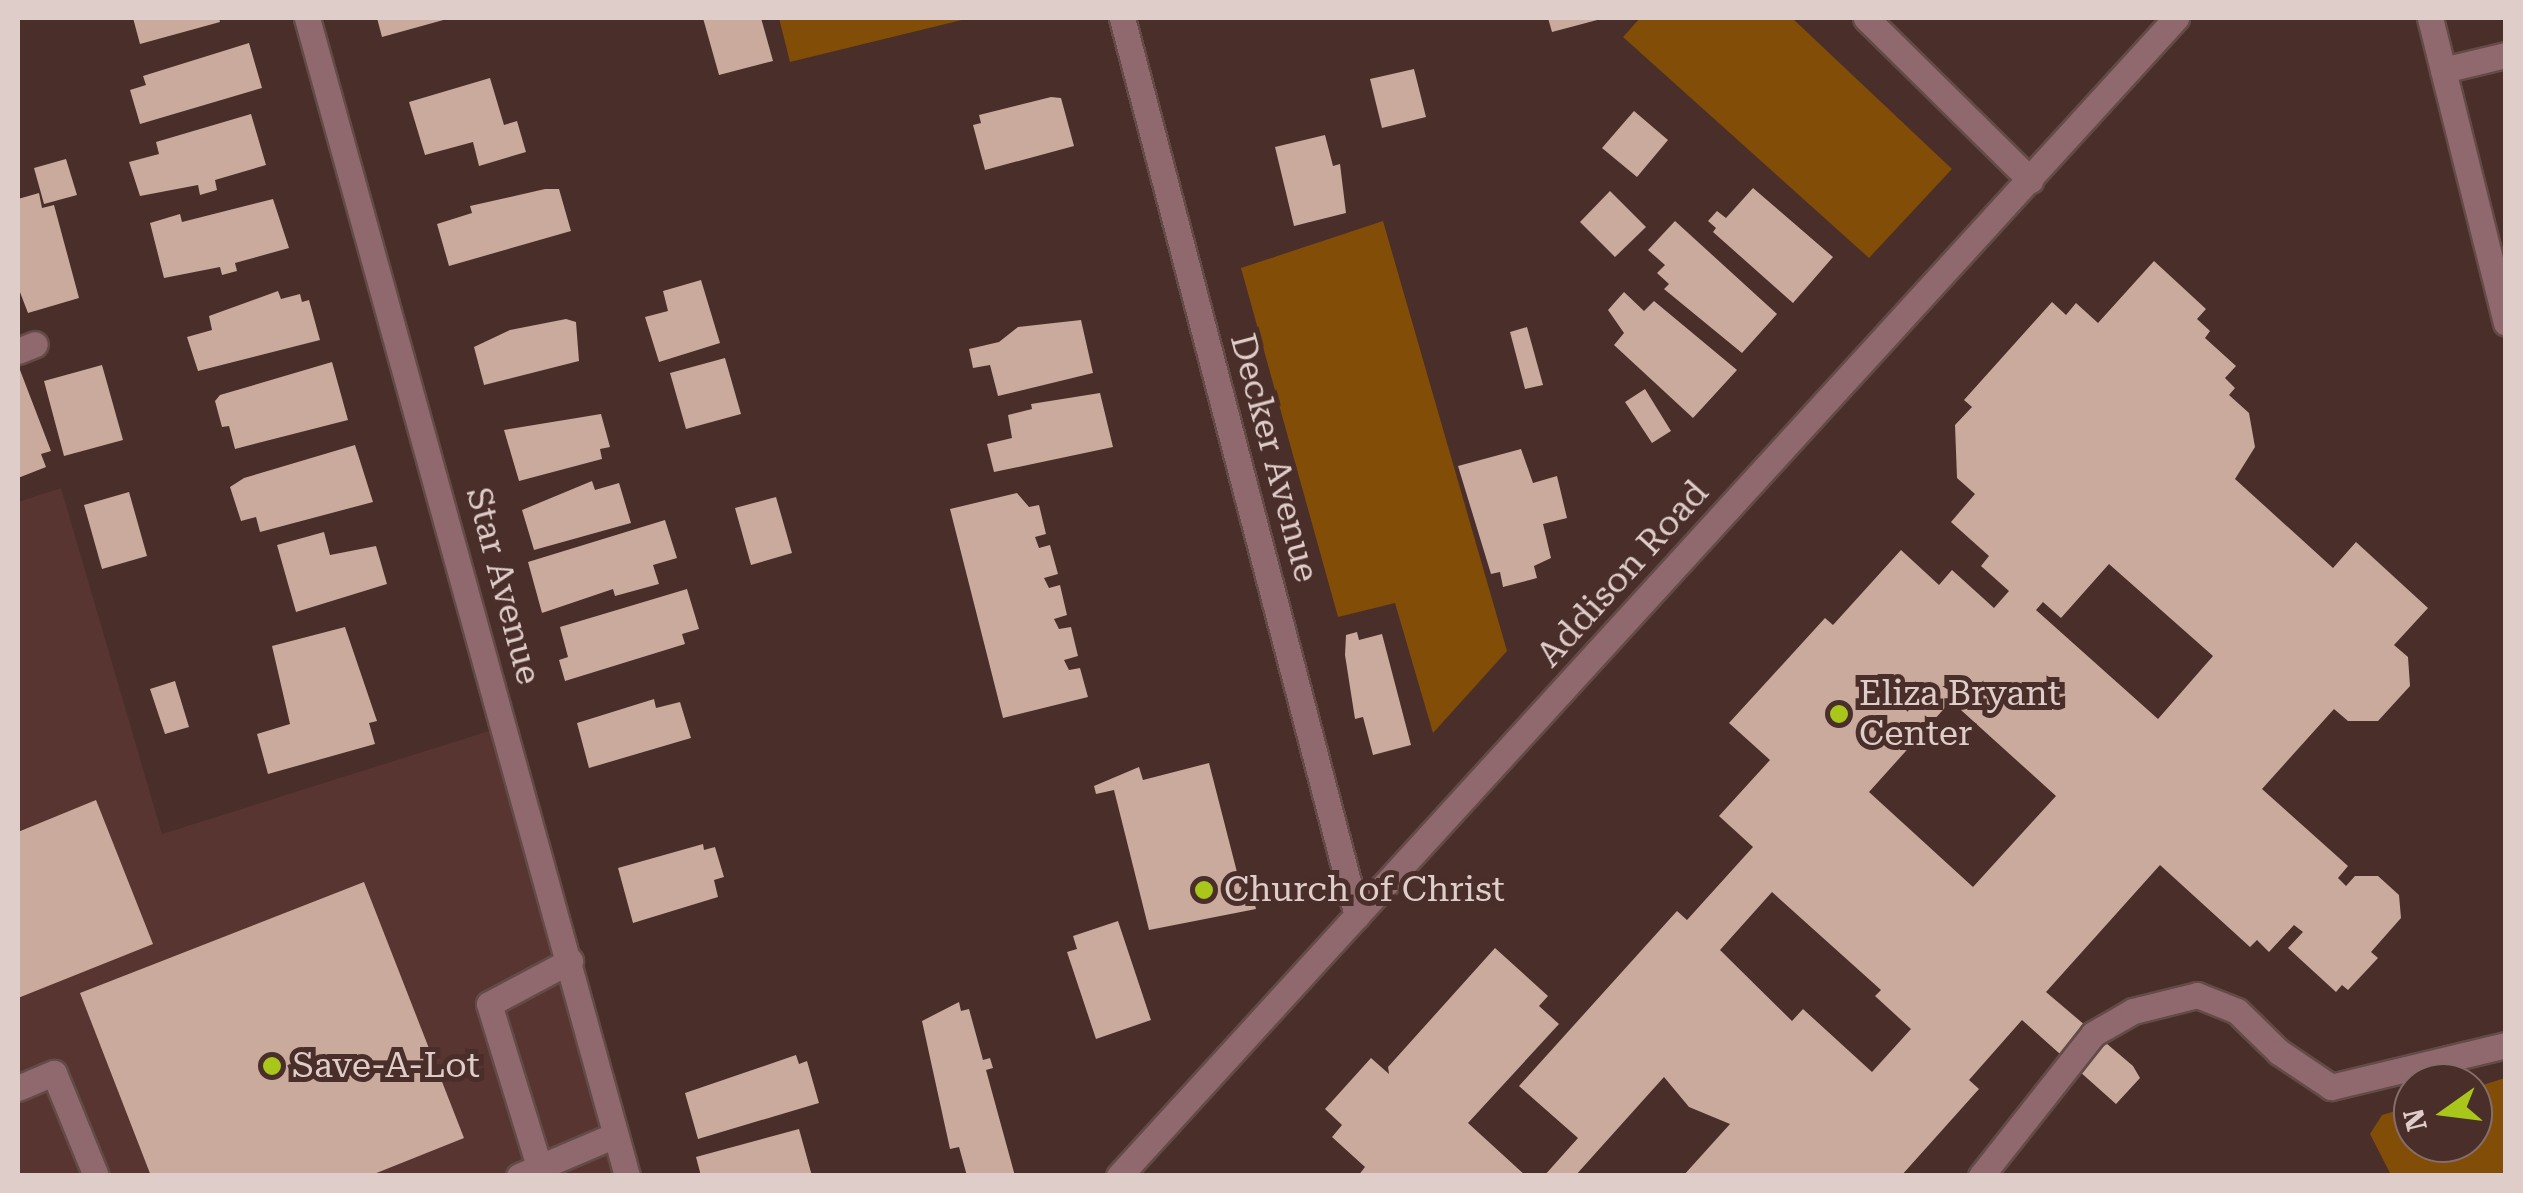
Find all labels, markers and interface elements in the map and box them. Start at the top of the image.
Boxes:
street label: Decker Avenue [1221,329,1327,587]
street label: Addison Road [1528,472,1718,676]
street label: Star Avenue [457,483,549,689]
place label: Eliza Bryant Center [1859,673,2061,755]
marker: Eliza Bryant Center [1828,703,1850,725]
place label: Church of Christ [1224,869,1505,911]
marker: Church of Christ [1193,879,1215,901]
place label: Save-A-Lot [292,1045,480,1087]
marker: Save-A-Lot [261,1055,283,1077]
north arrow [2393,1063,2493,1163]
text: N [2397,1105,2434,1134]

